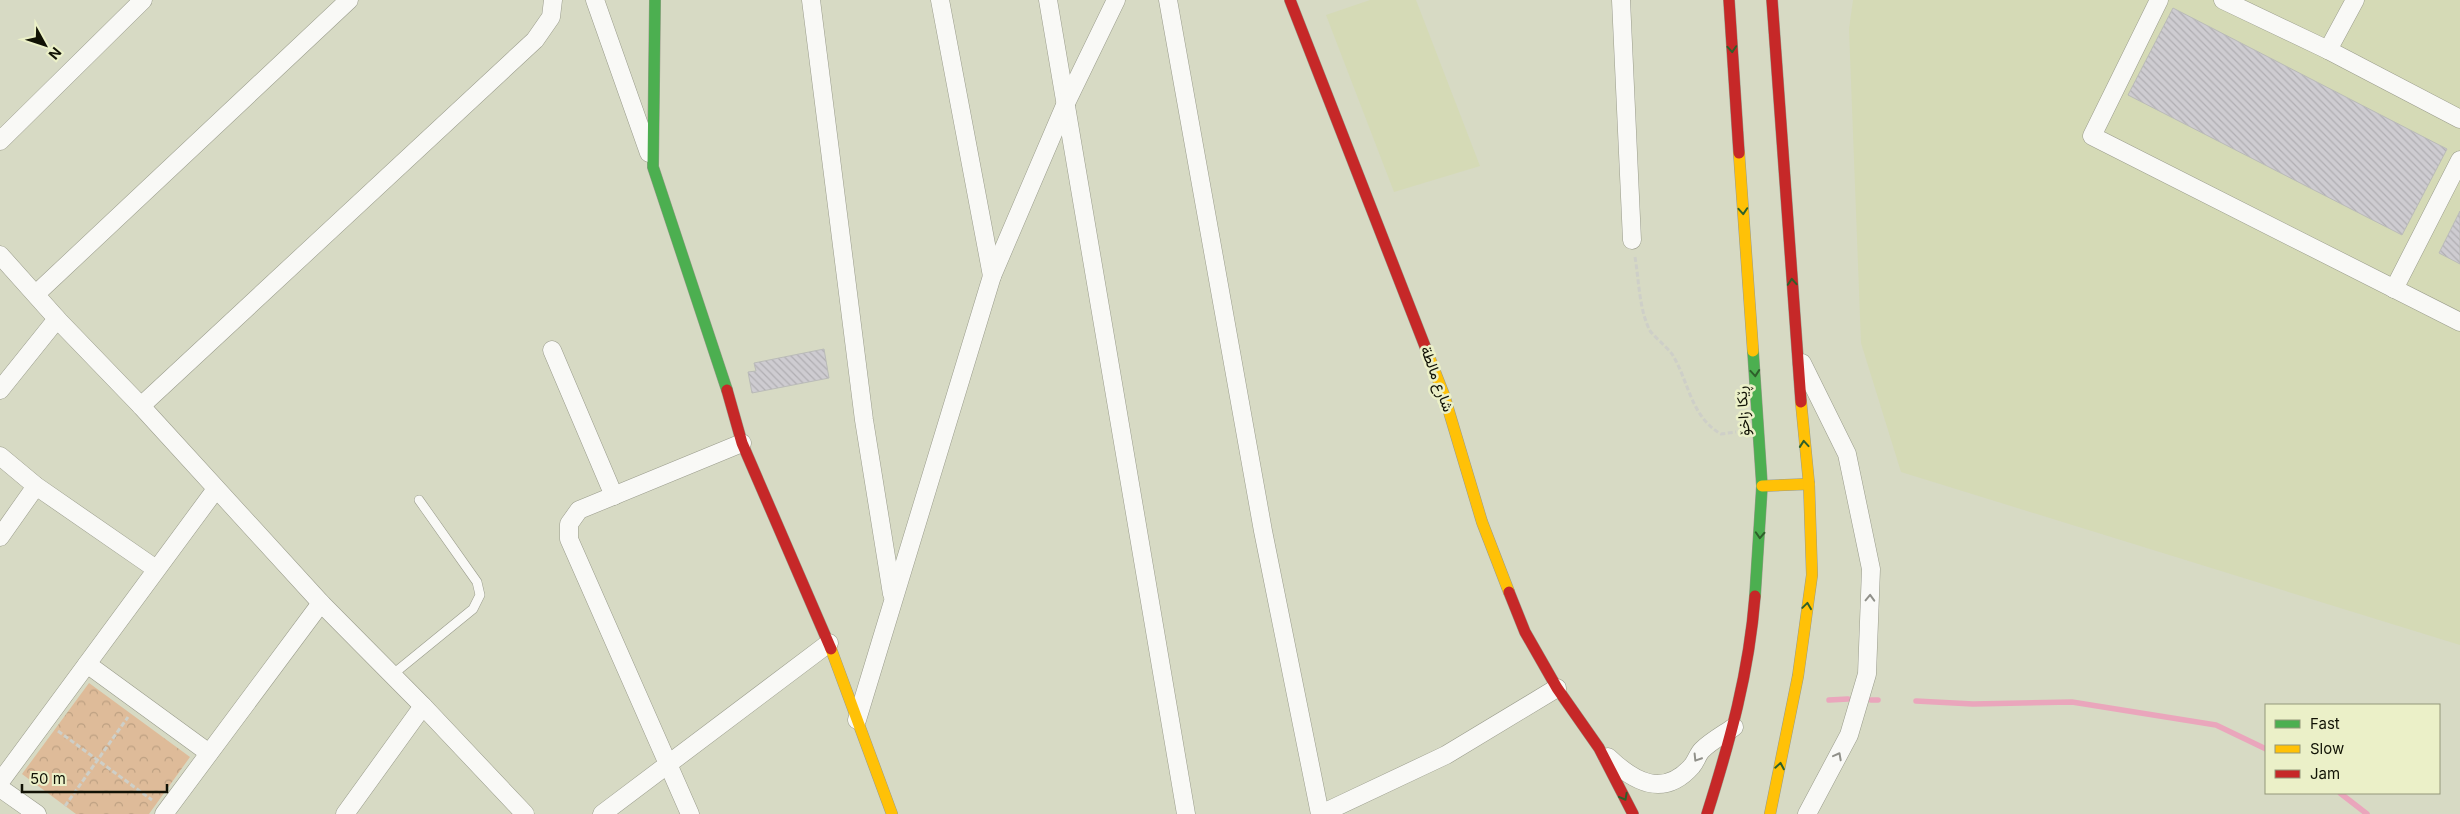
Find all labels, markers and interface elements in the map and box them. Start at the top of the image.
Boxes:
north arrow [20,20,70,70]
text: N [45,44,65,63]
one-way arrow [1727,45,1738,53]
one-way arrow [1737,207,1748,215]
one-way arrow [1787,278,1798,286]
street label: شارع مالطة [1415,343,1458,415]
one-way arrow [1749,369,1760,377]
street label: ڕێکا زاخۆ [1731,385,1757,437]
one-way arrow [1798,440,1809,448]
one-way arrow [1755,531,1766,539]
one-way arrow [1864,594,1875,602]
one-way arrow [1801,602,1812,610]
legend [2265,704,2440,794]
text: Fast [2310,714,2340,733]
text: Slow [2310,739,2344,758]
one-way arrow [1694,752,1704,761]
one-way arrow [1832,752,1842,761]
scale bar [22,762,168,794]
one-way arrow [1775,762,1785,771]
text: Jam [2310,764,2340,783]
text: 50 m [30,769,66,788]
one-way arrow [1618,791,1628,800]

